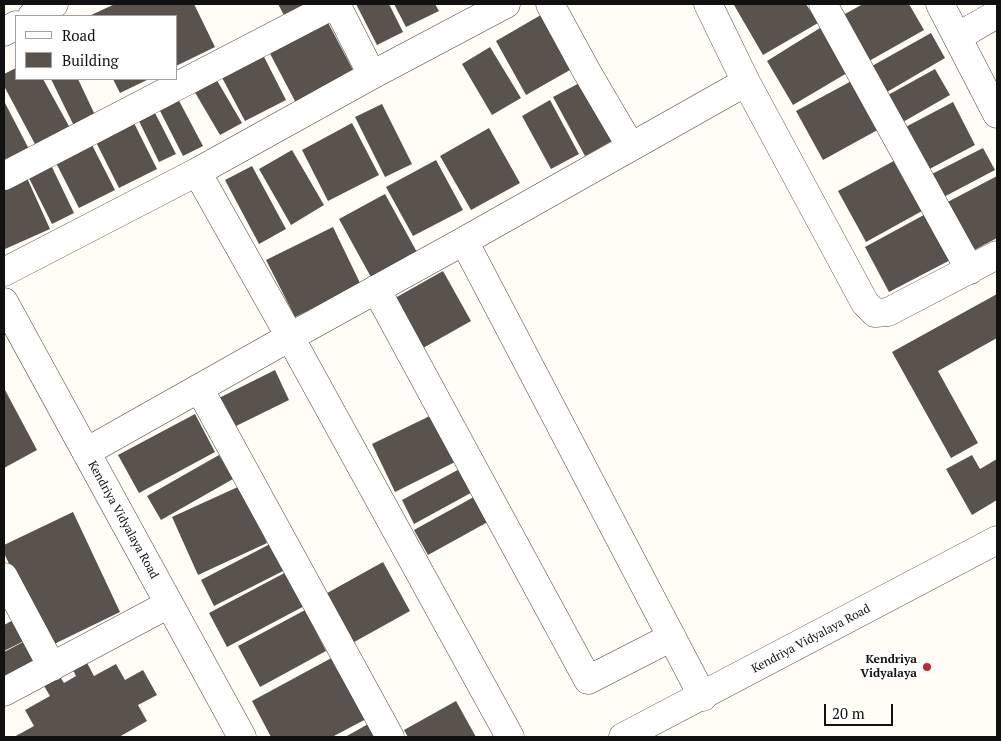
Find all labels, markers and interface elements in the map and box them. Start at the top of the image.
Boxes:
legend [15,15,178,80]
text: Road [62,25,95,45]
text: Building [62,50,119,70]
street label: Kendriya Vidyalaya Road [85,459,161,581]
street label: Kendriya Vidyalaya Road [749,602,873,676]
place label: Kendriya Vidyalaya [860,653,917,681]
marker: Kendriya Vidyalaya [921,661,933,673]
scale bar [826,694,895,726]
text: 20 m [832,703,865,723]

